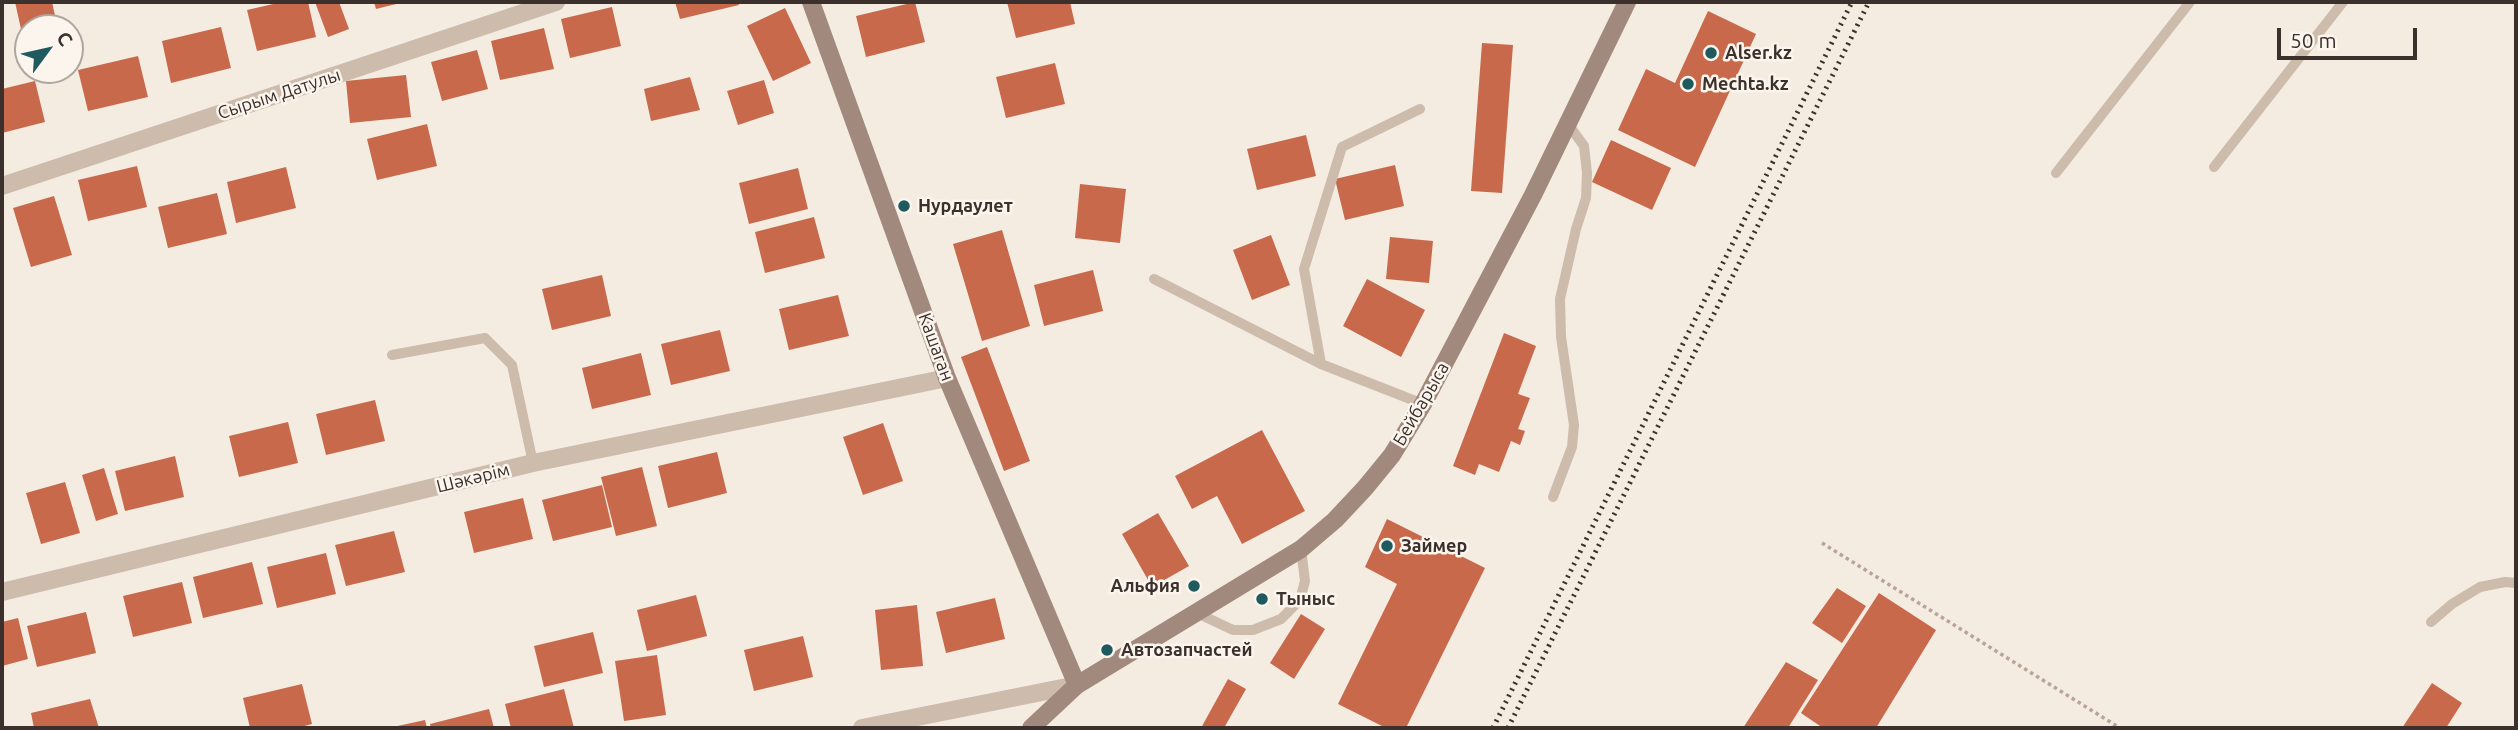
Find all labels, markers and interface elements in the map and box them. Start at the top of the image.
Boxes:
north arrow [14,14,84,84]
scale bar [2280,14,2420,58]
text: С [52,28,77,50]
text: 50 m [2290,28,2337,52]
place label: Alser.kz [1725,42,1792,64]
marker: Alser.kz [1703,45,1719,61]
street label: Сырым Датулы [215,64,343,124]
place label: Mechta.kz [1702,73,1789,95]
marker: Mechta.kz [1680,76,1696,92]
place label: Нурдаулет [918,195,1013,217]
marker: Нурдаулет [896,198,912,214]
street label: Кашаган [914,310,958,384]
street label: Бейбарыса [1388,358,1454,450]
street label: Шәкәрім [434,458,512,498]
place label: Займер [1401,535,1467,557]
marker: Займер [1379,538,1395,554]
place label: Альфия [1110,575,1180,597]
marker: Альфия [1186,578,1202,594]
place label: Тыныс [1276,588,1335,610]
marker: Тыныс [1254,591,1270,607]
place label: Автозапчастей [1121,639,1252,661]
marker: Автозапчастей [1099,642,1115,658]

